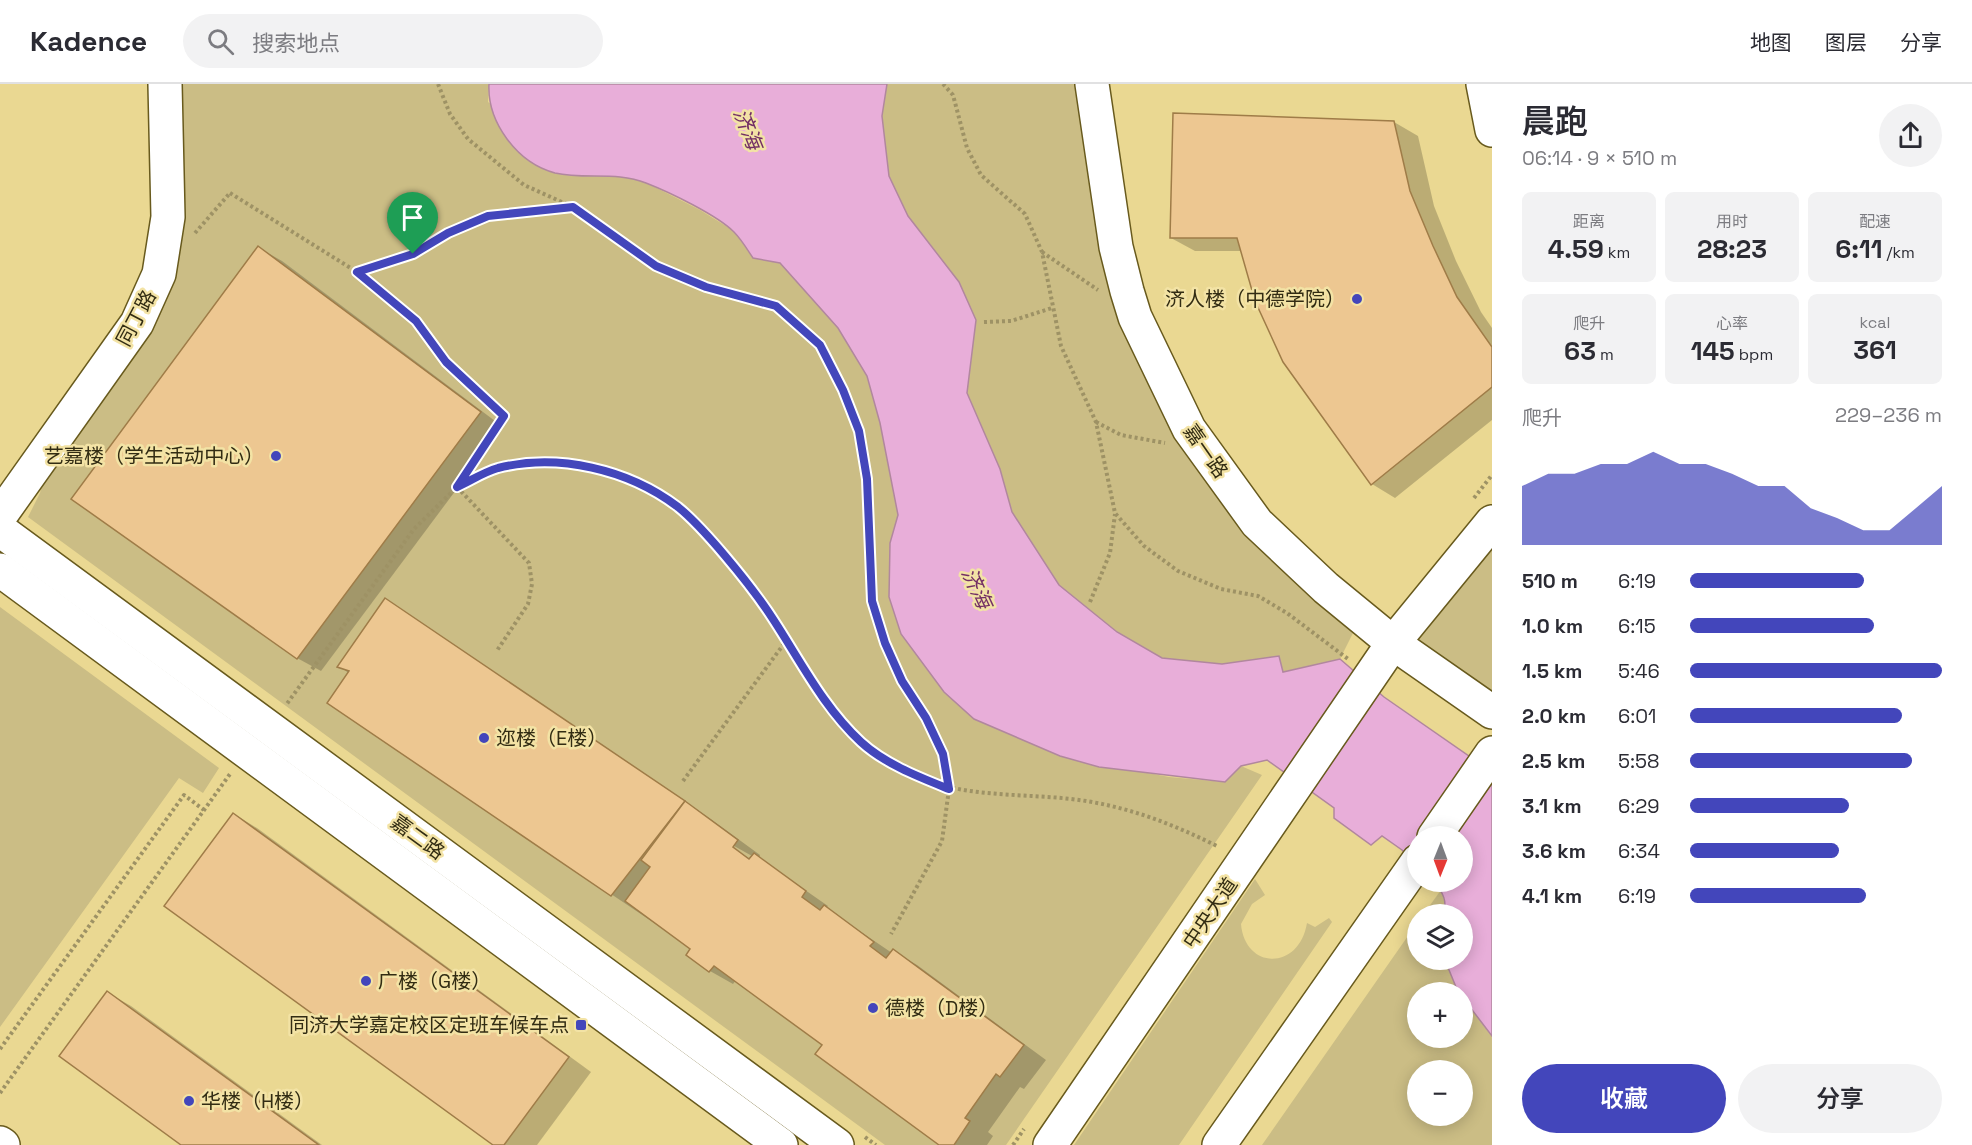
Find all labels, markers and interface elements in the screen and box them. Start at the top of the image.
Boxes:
search box [183,14,603,68]
text: Kadence [30,23,147,59]
icon: search [204,25,237,58]
text: 搜索地点 [252,29,340,57]
text: 地图 [1750,29,1792,56]
text: 图层 [1825,29,1867,56]
text: 分享 [1900,29,1942,56]
text: 晨跑 [1522,101,1588,143]
water label: 济海 [728,104,770,156]
button: share [1879,104,1942,167]
text: 06:14 · 9 × 510 m [1522,145,1677,171]
pin [387,192,438,254]
icon: arrive [396,201,429,234]
text: 距离 [1573,211,1605,232]
text: 用时 [1716,211,1748,232]
text: 配速 [1859,211,1891,232]
text: 4.59 [1548,232,1604,266]
text: 28:23 [1697,232,1767,266]
text: 6:11 [1835,232,1882,266]
text: km [1604,242,1630,263]
text: /km [1882,242,1915,263]
street label: 同丁路 [110,285,162,351]
place label: 济人楼（中德学院） [1165,286,1345,312]
marker: 济人楼（中德学院） [1350,292,1364,306]
text: kcal [1860,312,1890,333]
text: 爬升 [1573,313,1605,334]
text: 心率 [1716,313,1748,334]
text: 361 [1853,333,1897,367]
text: 63 [1564,334,1596,368]
text: 145 [1691,334,1735,368]
text: m [1596,344,1614,365]
text: bpm [1735,344,1773,365]
text: 229–236 m [1835,402,1942,428]
text: 爬升 [1522,405,1562,431]
street label: 嘉一路 [1178,419,1234,483]
place label: 艺嘉楼（学生活动中心） [44,443,264,469]
marker: 艺嘉楼（学生活动中心） [269,449,283,463]
water label: 济海 [956,563,999,615]
text: 510 m [1522,568,1578,594]
text: 6:19 [1618,568,1656,594]
text: 1.0 km [1522,613,1583,639]
text: 6:15 [1618,613,1656,639]
text: 1.5 km [1522,658,1582,684]
text: 5:46 [1618,658,1660,684]
text: 2.0 km [1522,703,1586,729]
text: 6:01 [1618,703,1656,729]
place label: 迩楼（E楼） [496,725,607,751]
marker: 迩楼（E楼） [477,731,491,745]
text: 2.5 km [1522,748,1585,774]
text: 5:58 [1618,748,1659,774]
text: 3.1 km [1522,793,1582,819]
text: 6:29 [1618,793,1660,819]
street label: 嘉二路 [386,809,450,865]
north arrow [1407,826,1473,892]
map controls [1407,826,1473,1126]
text: 3.6 km [1522,838,1586,864]
text: 6:34 [1618,838,1660,864]
street label: 中央大道 [1177,873,1243,953]
text: 4.1 km [1522,883,1582,909]
text: 6:19 [1618,883,1656,909]
button: layers [1407,904,1473,970]
place label: 广楼（G楼） [378,968,491,994]
marker: 广楼（G楼） [359,974,373,988]
button: + [1407,982,1473,1048]
place label: 德楼（D楼） [885,995,998,1021]
marker: 德楼（D楼） [866,1001,880,1015]
place label: 同济大学嘉定校区定班车候车点 [289,1012,569,1038]
marker: 同济大学嘉定校区定班车候车点 [574,1018,588,1032]
button: − [1407,1060,1473,1126]
button: 收藏 [1522,1064,1726,1133]
button: 分享 [1738,1064,1942,1133]
place label: 华楼（H楼） [201,1088,314,1114]
marker: 华楼（H楼） [182,1094,196,1108]

